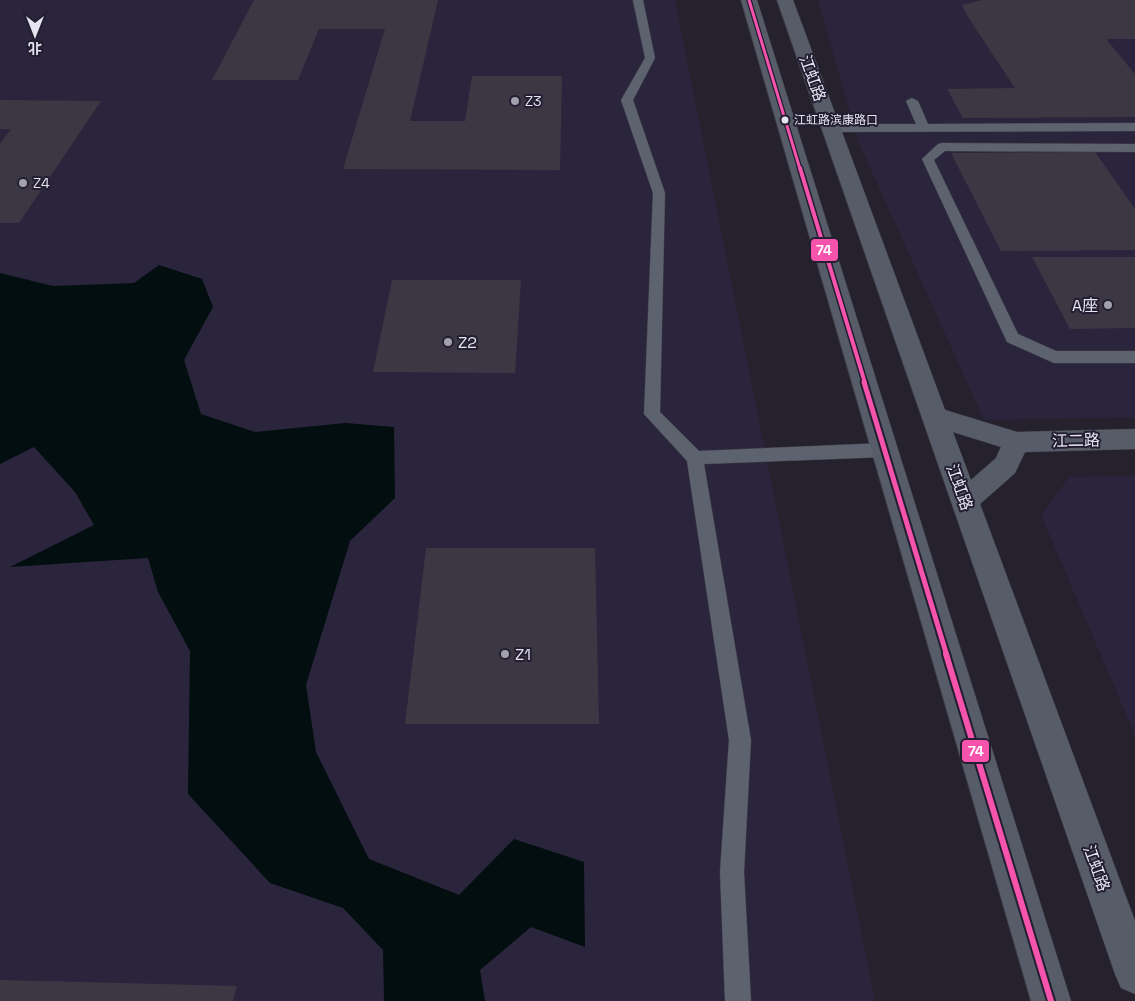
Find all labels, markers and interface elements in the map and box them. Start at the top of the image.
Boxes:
north arrow [10,10,60,60]
text: 北 [28,39,42,57]
street label: 江虹路 [794,52,831,104]
place label: Z3 [525,92,542,110]
marker: Z3 [509,95,521,107]
place label: 江虹路滨康路口 [794,112,878,128]
marker: 江虹路滨康路口 [780,115,790,125]
place label: Z4 [33,174,50,192]
marker: Z4 [17,177,29,189]
line badge: 74 [810,238,839,262]
text: 74 [816,241,832,259]
place label: A座 [1072,295,1098,316]
marker: A座 [1102,299,1114,311]
place label: Z2 [458,332,477,353]
marker: Z2 [442,336,454,348]
street label: 江二路 [1052,430,1100,451]
street label: 江虹路 [941,461,978,513]
place label: Z1 [515,644,531,665]
marker: Z1 [499,648,511,660]
line badge: 74 [961,739,990,763]
text: 74 [968,742,984,760]
street label: 江虹路 [1078,842,1115,894]

